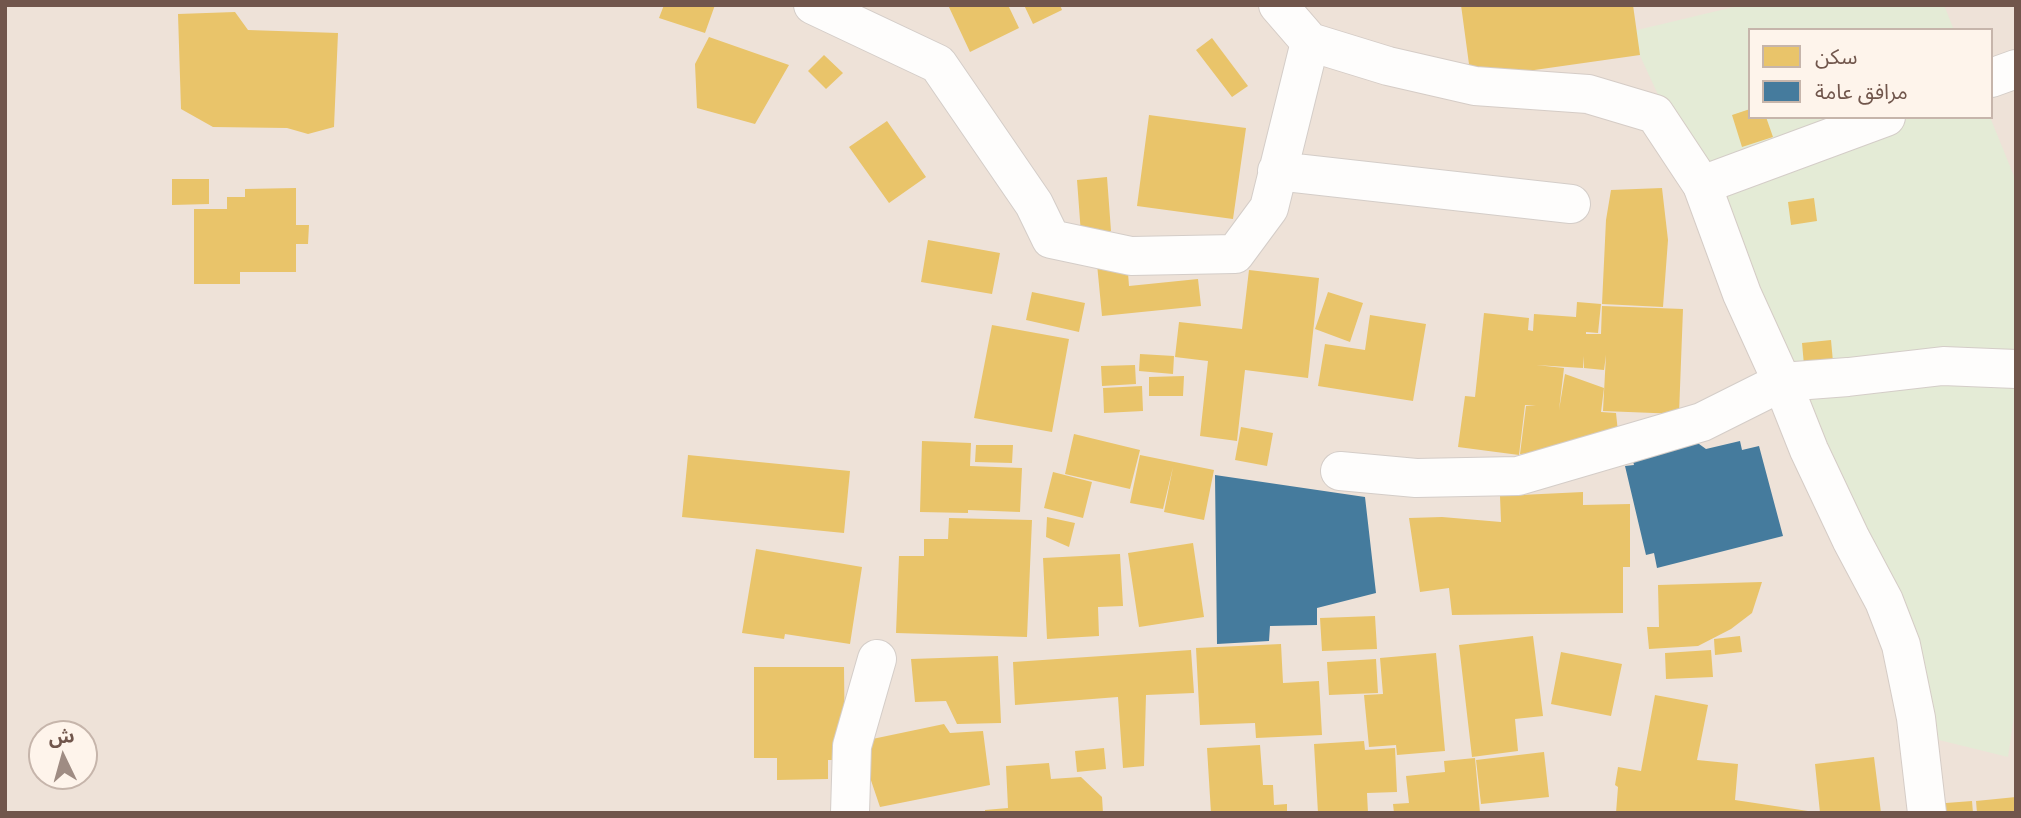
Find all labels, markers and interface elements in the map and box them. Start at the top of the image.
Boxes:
legend [1748,28,1993,119]
text: سكن [1815,44,1857,68]
text: مرافق عامة [1815,79,1908,103]
north arrow [28,720,98,790]
text: ش [47,724,75,748]

